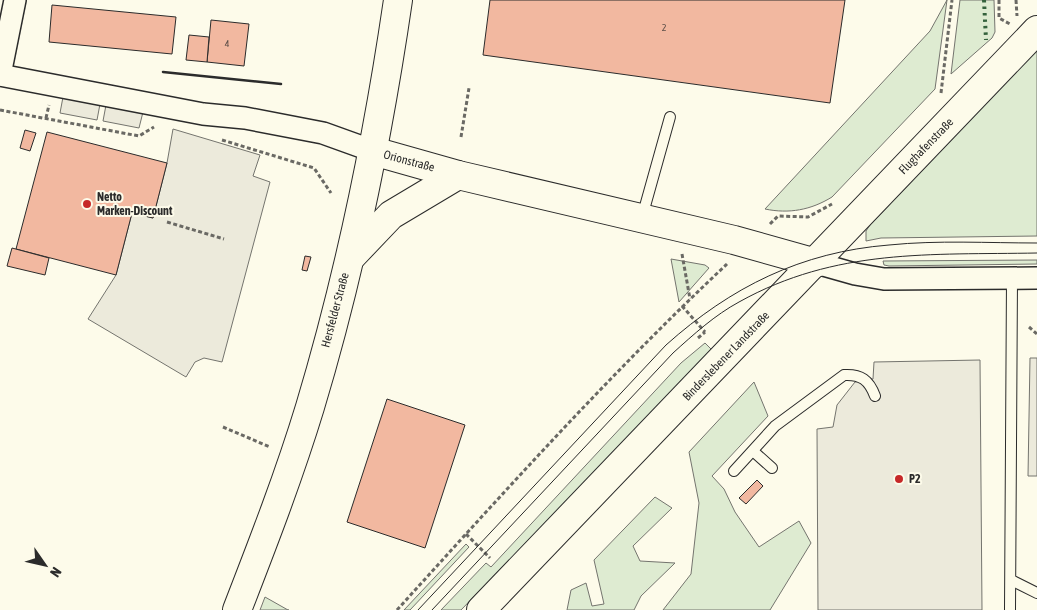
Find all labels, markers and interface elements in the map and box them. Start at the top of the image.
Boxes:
house number: 2 [662,22,667,33]
house number: 4 [225,38,230,49]
street label: Flughafenstraße [896,115,956,177]
street label: Orionstraße [382,147,436,175]
place label: Netto Marken-Discount [97,190,173,218]
marker: Netto Marken-Discount [81,198,93,210]
street label: Hersfelder Straße [318,271,352,349]
street label: Binderslebener Landstraße [680,308,772,404]
place label: P2 [909,472,921,486]
marker: P2 [893,473,905,485]
north arrow [20,540,70,590]
text: N [47,564,65,580]

